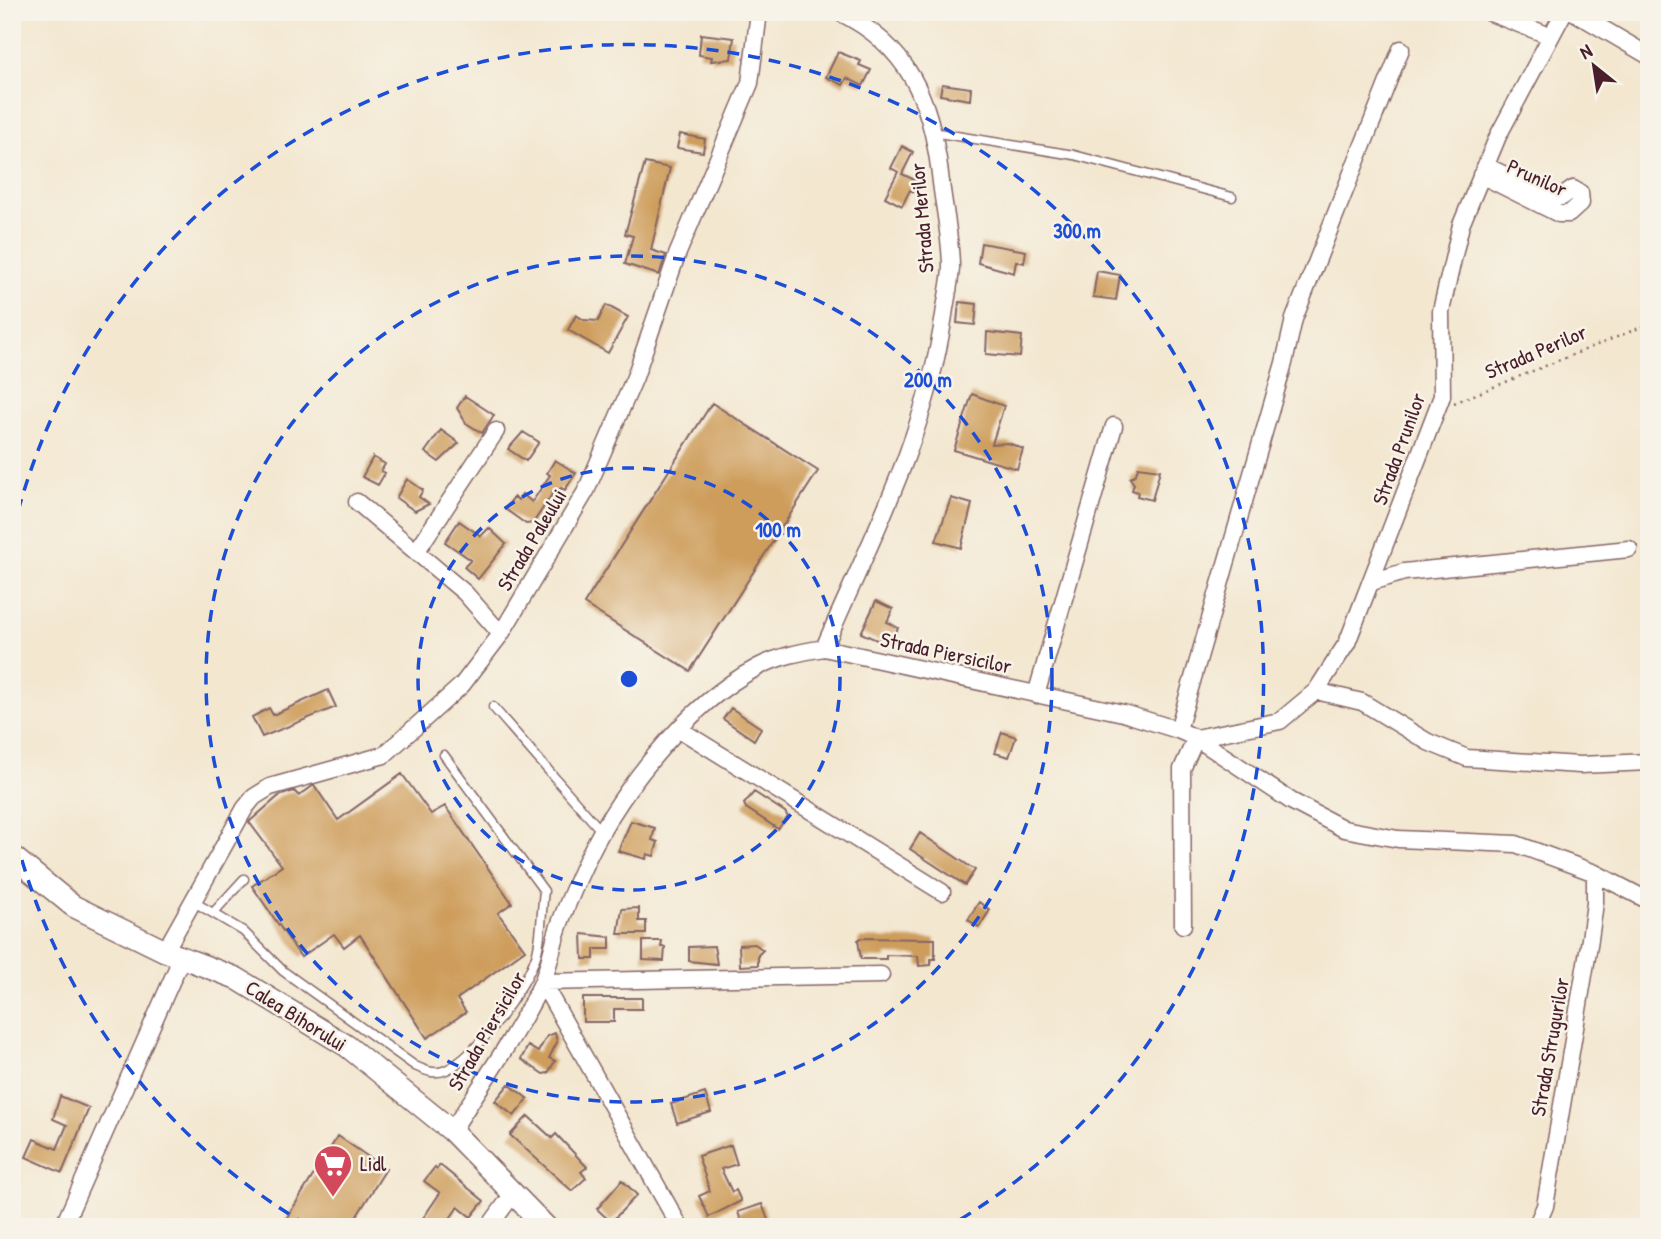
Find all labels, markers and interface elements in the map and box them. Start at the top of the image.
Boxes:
north arrow [1560,32,1630,102]
text: N [1575,37,1596,65]
street label: Prunilor [1503,152,1572,204]
street label: Strada Merilor [902,162,941,274]
text: 300 m [1053,216,1101,245]
street label: Strada Perilor [1481,317,1591,386]
text: 200 m [904,365,952,394]
street label: Strada Prunilor [1365,389,1432,509]
street label: Strada Paleului [490,483,573,596]
text: 100 m [755,515,801,544]
street label: Strada Piersicilor [878,624,1014,681]
centre of rings [617,667,641,691]
street label: Strada Piersicilor [441,966,532,1096]
street label: Calea Bihorului [240,973,353,1058]
street label: Strada Strugurilor [1523,975,1576,1119]
supermarket icon: Lidl [312,1143,354,1198]
place label: Lidl [360,1149,387,1178]

